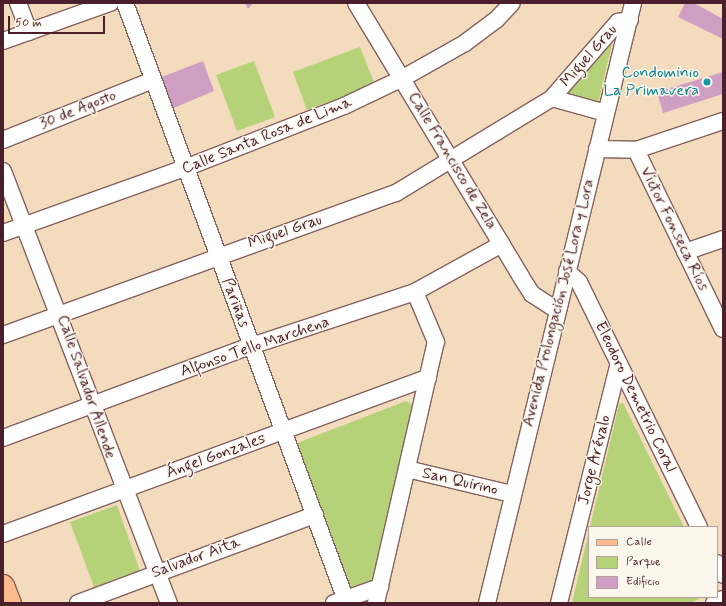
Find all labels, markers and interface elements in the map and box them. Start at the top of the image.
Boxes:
scale bar [10,8,107,34]
text: 50 m [15,15,42,31]
street label: Miguel Grau [557,21,621,91]
place label: Condominio La Primavera [602,63,699,101]
marker: Condominio La Primavera [702,77,712,87]
street label: 30 de Agosto [37,86,119,134]
street label: Calle Francisco de Zela [403,88,501,234]
street label: Calle Santa Rosa de Lima [182,94,352,178]
street label: Víctor Fonseca Ríos [637,167,711,291]
street label: Avenida Prolongación José Lora y Lora [519,176,599,430]
street label: Miguel Grau [246,210,324,254]
street label: Pariñas [217,276,253,330]
street label: Calle Salvador Allende [52,312,120,462]
street label: Alfonso Tello Marchena [179,313,331,381]
street label: Eleodoro Demetrio Coral [590,319,680,475]
street label: Jorge Arévalo [575,413,615,507]
street label: Ángel Gonzales [165,429,267,483]
street label: San Quirino [417,463,503,501]
legend [588,526,718,598]
street label: Salvador Aita [149,533,243,583]
text: Calle [626,534,652,550]
text: Parque [626,554,661,570]
text: Edificio [626,574,660,590]

